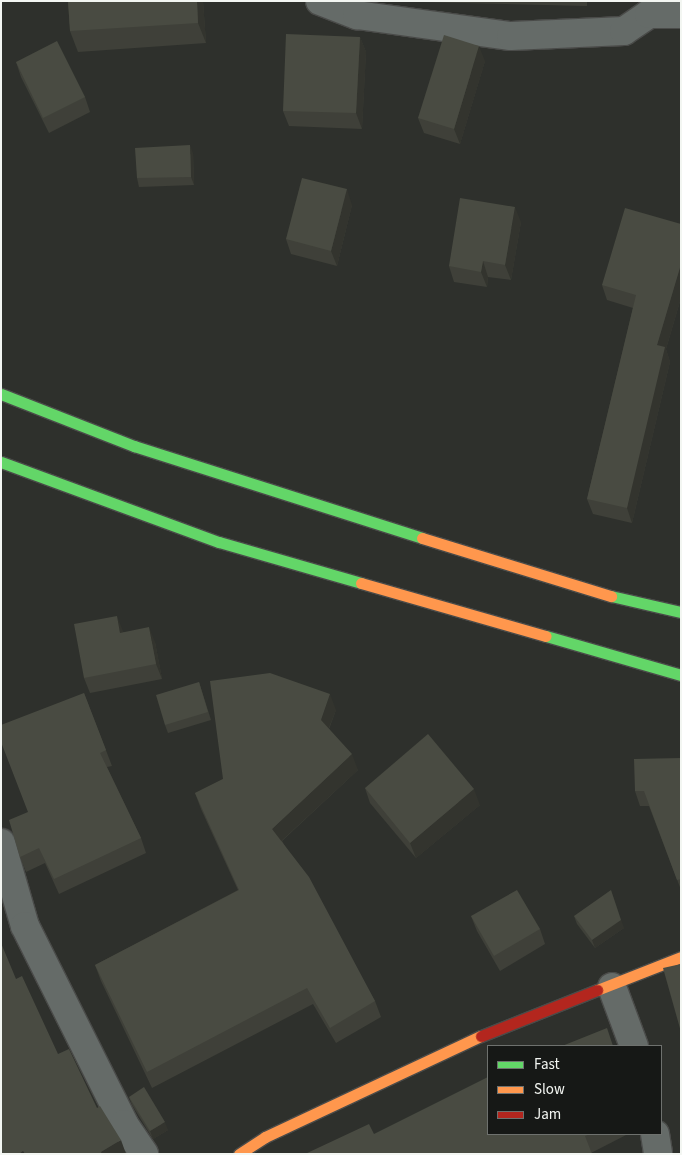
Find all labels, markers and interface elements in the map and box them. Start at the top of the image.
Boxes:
legend [487,1045,662,1135]
text: Fast [534,1054,560,1075]
text: Slow [534,1079,565,1100]
text: Jam [534,1104,561,1125]

